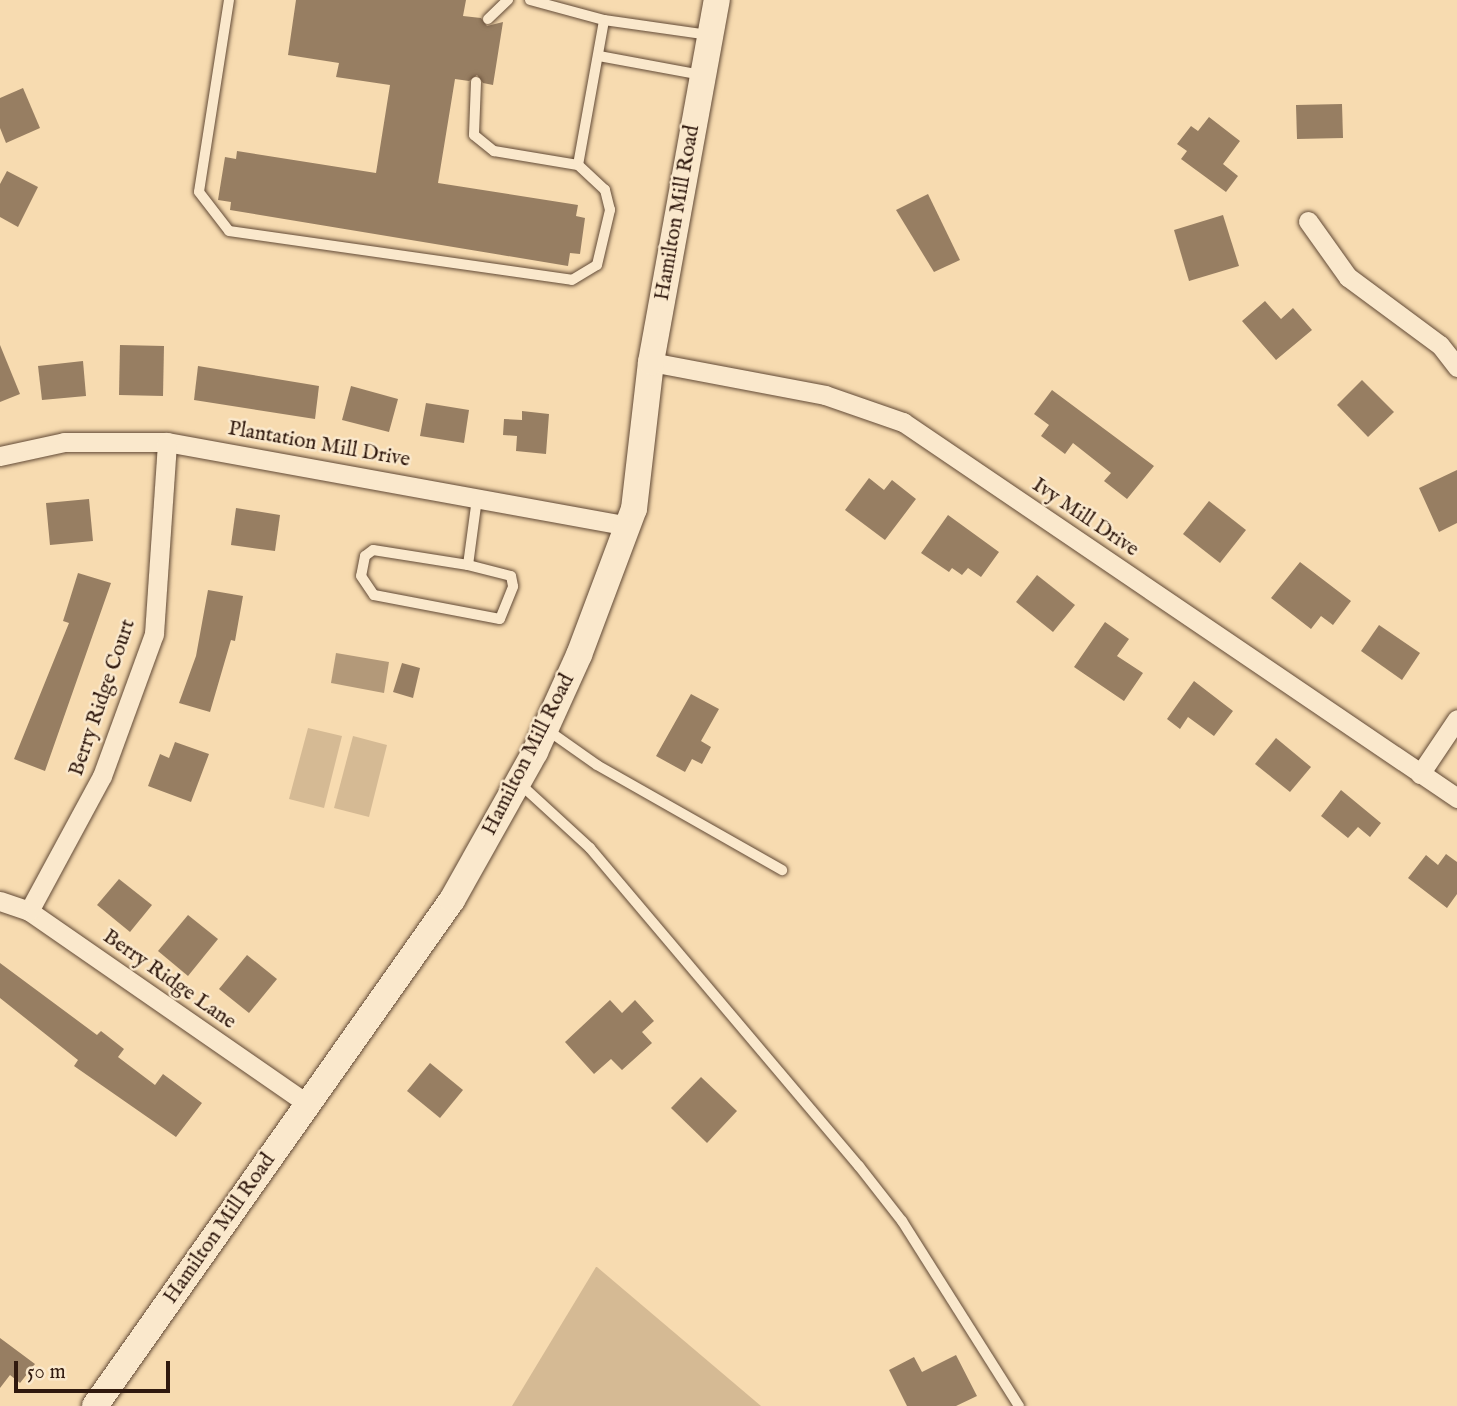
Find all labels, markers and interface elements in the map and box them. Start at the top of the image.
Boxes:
street label: Hamilton Mill Road [650,123,706,303]
street label: Plantation Mill Drive [226,417,412,473]
street label: Ivy Mill Drive [1027,473,1143,563]
street label: Berry Ridge Court [64,616,142,780]
street label: Hamilton Mill Road [477,670,581,840]
street label: Berry Ridge Lane [98,925,240,1035]
street label: Hamilton Mill Road [159,1149,281,1309]
scale bar [18,1346,173,1390]
text: 50 m [27,1359,66,1386]

